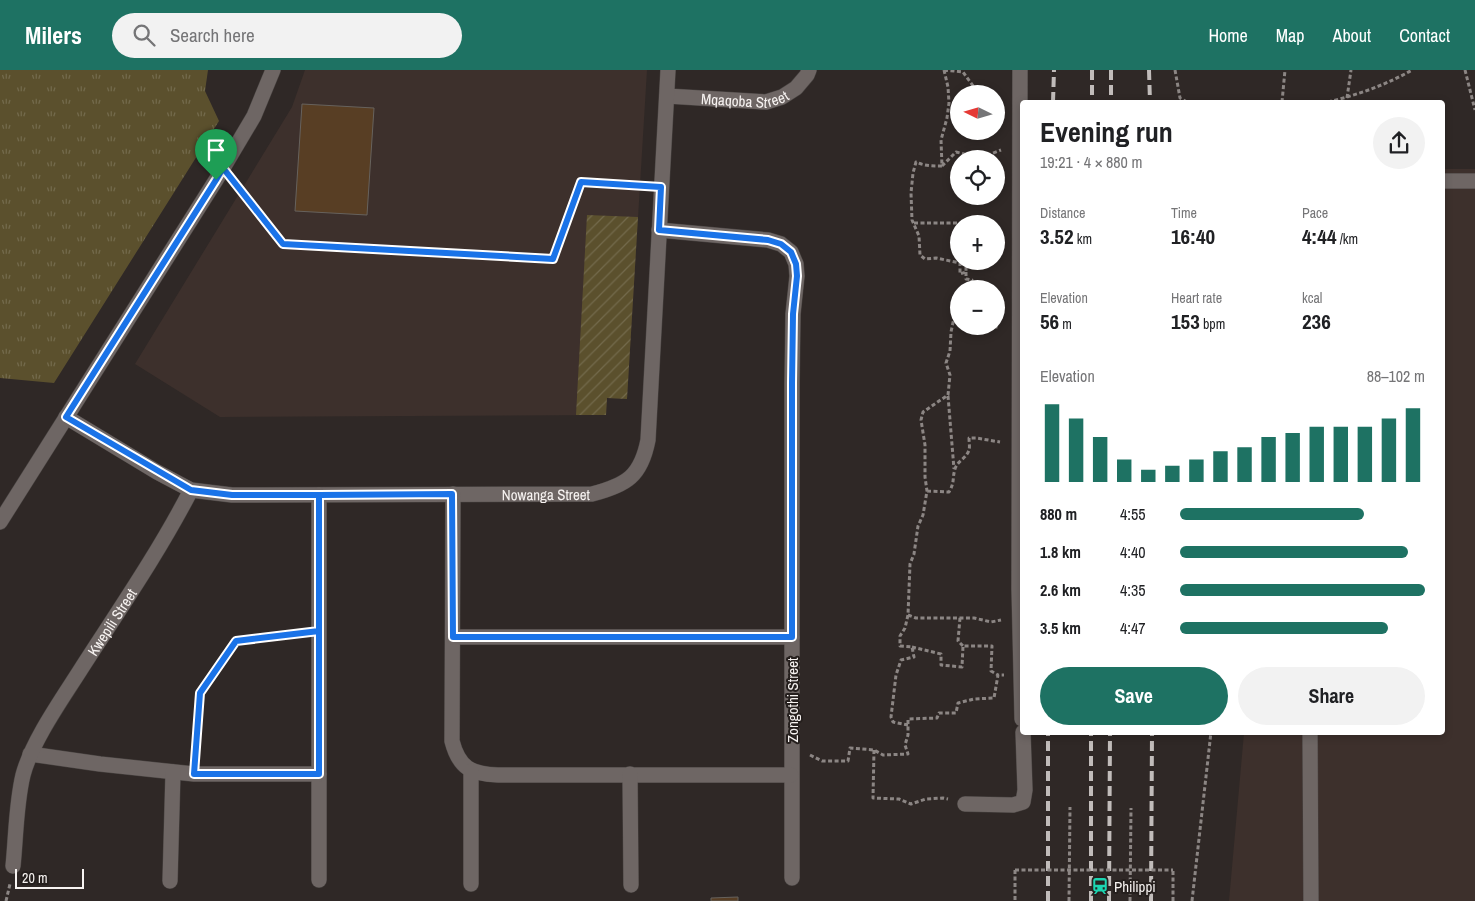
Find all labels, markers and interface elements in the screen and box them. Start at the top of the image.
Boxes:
search box [112,13,462,58]
text: Milers [25,19,82,51]
icon: search [130,21,158,49]
text: Search here [170,22,255,48]
text: Home [1208,23,1248,48]
text: Map [1276,23,1305,48]
text: About [1333,23,1371,48]
text: Contact [1399,23,1450,48]
street label: Mqaqoba Street [701,85,793,113]
north arrow [950,85,1005,140]
map controls [950,85,1005,335]
text: Evening run [1040,113,1173,151]
button: share [1373,117,1425,169]
pin [195,129,237,180]
icon: arrive [202,136,230,164]
button: locate [950,150,1005,205]
text: 19:21 · 4 × 880 m [1040,151,1143,173]
text: Distance [1040,204,1085,222]
text: Time [1171,204,1197,222]
text: Pace [1302,204,1328,222]
button: + [950,215,1005,270]
text: 3.52 [1040,222,1074,251]
text: 16:40 [1171,222,1215,251]
text: 4:44 [1302,222,1336,251]
text: km [1074,230,1092,248]
text: /km [1336,230,1358,248]
button: − [950,280,1005,335]
text: Elevation [1040,289,1088,307]
text: Heart rate [1171,289,1222,307]
text: kcal [1302,289,1322,307]
text: 56 [1040,307,1059,336]
text: 153 [1171,307,1200,336]
text: 236 [1302,307,1331,336]
text: m [1059,315,1072,333]
text: bpm [1200,315,1225,333]
text: Elevation [1040,365,1095,387]
text: 88–102 m [1367,365,1425,387]
street label: Nowanga Street [502,484,591,505]
text: 880 m [1040,503,1077,525]
text: 4:55 [1120,503,1146,525]
text: 1.8 km [1040,541,1081,563]
text: 4:40 [1120,541,1146,563]
text: 2.6 km [1040,579,1081,601]
text: 4:35 [1120,579,1146,601]
street label: Kwepili Street [82,584,142,660]
text: 3.5 km [1040,617,1081,639]
text: 4:47 [1120,617,1146,639]
street label: Zongothi Street [782,657,803,742]
button: Save [1040,667,1228,725]
button: Share [1238,667,1425,725]
scale bar [15,866,84,889]
text: 20 m [22,869,48,887]
station icon: Philippi [1090,876,1110,896]
place label: Philippi [1114,876,1156,897]

